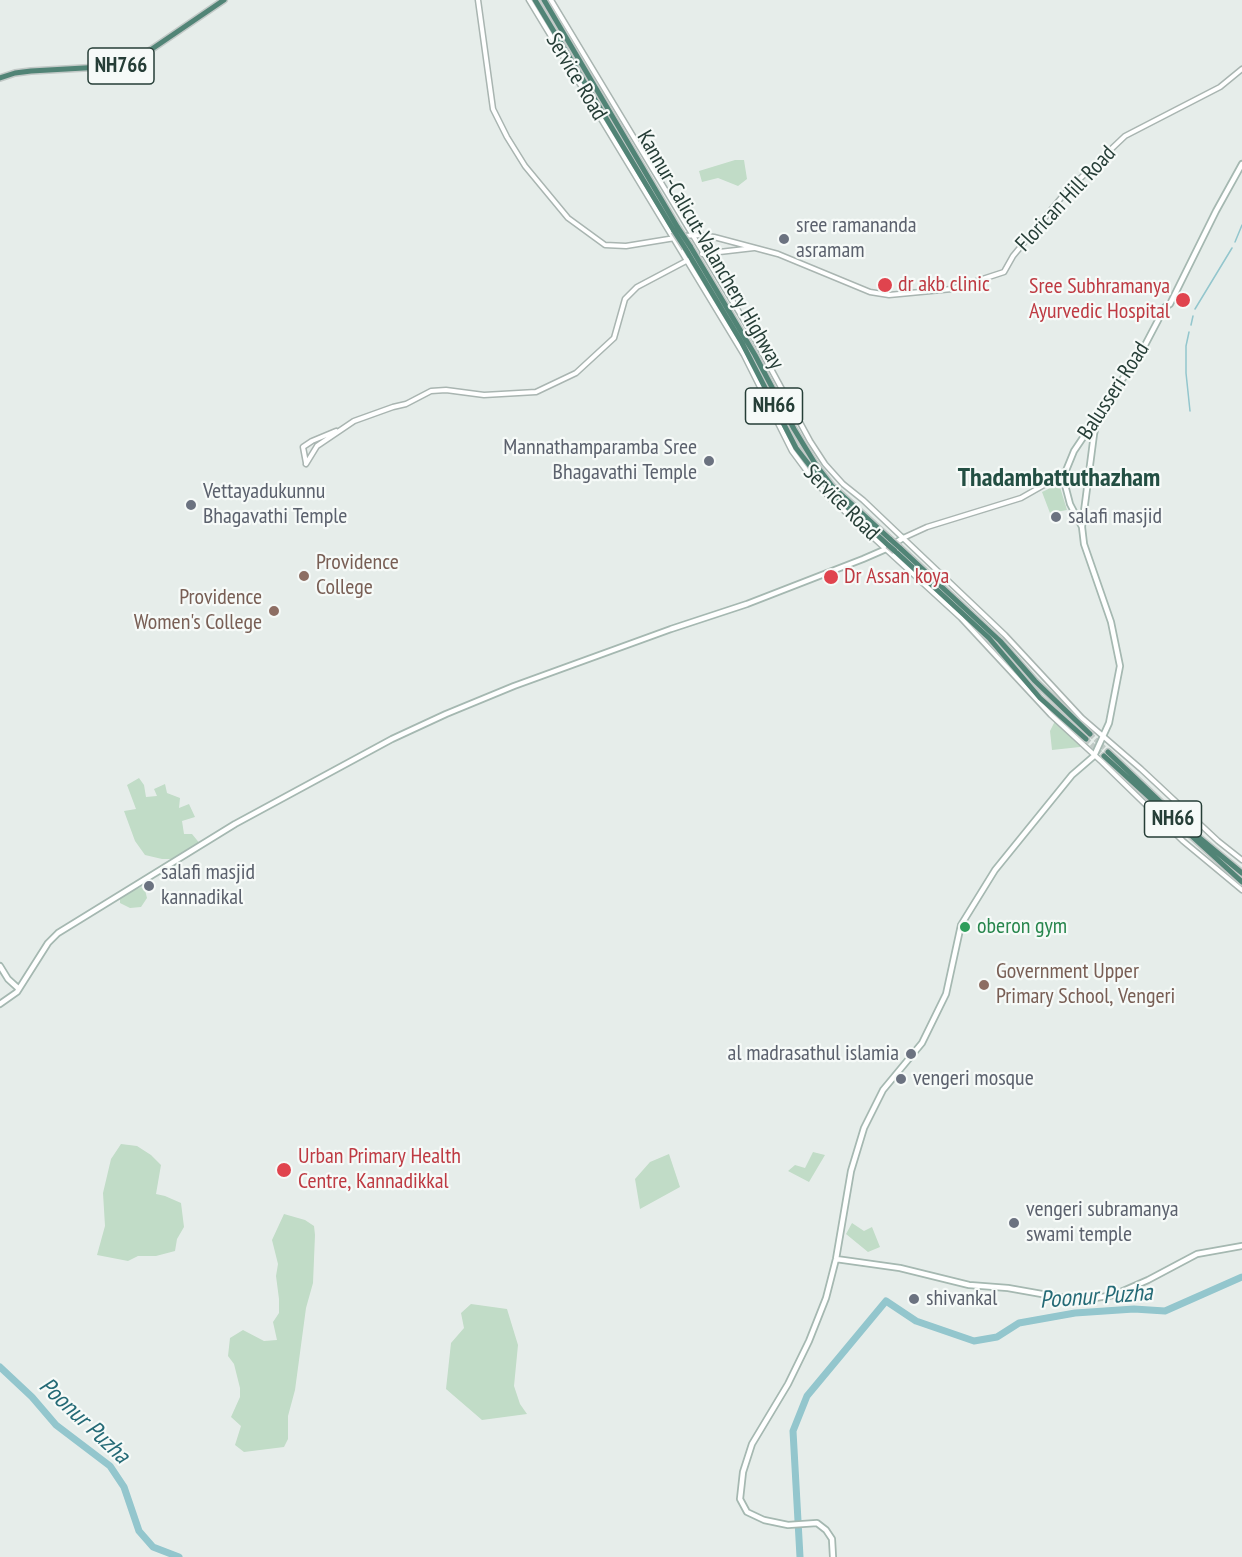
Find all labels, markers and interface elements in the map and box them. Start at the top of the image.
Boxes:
street label: Service Road [540,29,612,125]
road number: NH766 [88,48,154,84]
street label: Kannur-Calicut-Valanchery Highway [631,126,789,374]
street label: Florican Hill Road [1010,141,1122,257]
place label: sree ramananda asramam [796,213,917,264]
marker: sree ramananda asramam [777,232,791,246]
place label: dr akb clinic [898,272,990,298]
place label: Sree Subhramanya Ayurvedic Hospital [1029,274,1170,326]
marker: dr akb clinic [876,276,894,294]
marker: Sree Subhramanya Ayurvedic Hospital [1174,291,1192,309]
street label: Balusseri Road [1073,337,1155,445]
road number: NH66 [746,388,802,424]
place label: Mannathamparamba Sree Bhagavathi Temple [503,435,697,487]
marker: Mannathamparamba Sree Bhagavathi Temple [702,454,716,468]
street label: Service Road [798,460,884,546]
district label: Thadambattuthazham [958,463,1160,495]
place label: Vettayadukunnu Bhagavathi Temple [203,479,347,530]
marker: Vettayadukunnu Bhagavathi Temple [184,498,198,512]
place label: salafi masjid [1068,504,1162,530]
marker: salafi masjid [1049,510,1063,524]
place label: Providence College [316,550,399,602]
place label: Dr Assan koya [844,564,949,590]
marker: Dr Assan koya [822,568,840,586]
marker: Providence College [297,569,311,583]
place label: Providence Women's College [134,585,262,636]
marker: Providence Women's College [267,604,281,618]
road number: NH66 [1144,801,1202,837]
place label: salafi masjid kannadikal [161,860,255,912]
marker: salafi masjid kannadikal [142,879,156,893]
place label: oberon gym [977,914,1067,940]
marker: oberon gym [958,920,972,934]
place label: Government Upper Primary School, Vengeri [996,959,1175,1010]
marker: Government Upper Primary School, Vengeri [977,978,991,992]
place label: al madrasathul islamia [728,1041,899,1067]
marker: al madrasathul islamia [904,1047,918,1061]
place label: vengeri mosque [913,1066,1034,1092]
marker: vengeri mosque [894,1072,908,1086]
place label: Urban Primary Health Centre, Kannadikkal [298,1144,461,1196]
marker: Urban Primary Health Centre, Kannadikkal [275,1161,293,1179]
place label: vengeri subramanya swami temple [1026,1197,1179,1248]
marker: vengeri subramanya swami temple [1007,1216,1021,1230]
water label: Poonur Puzha [1039,1279,1153,1315]
place label: shivankal [926,1286,997,1312]
marker: shivankal [907,1292,921,1306]
water label: Poonur Puzha [33,1372,135,1470]

